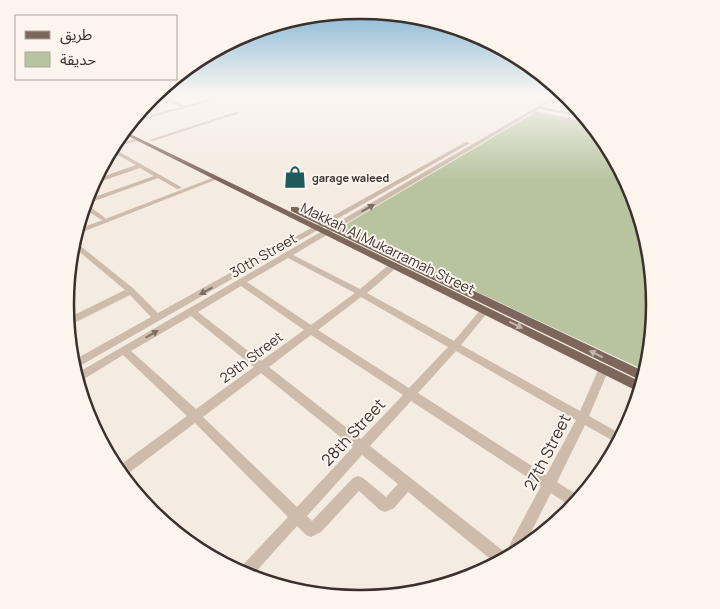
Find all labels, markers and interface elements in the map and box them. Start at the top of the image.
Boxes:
legend [15,15,178,80]
text: طريق [60,24,92,45]
text: حديقة [60,49,96,70]
shop icon: garage waleed [282,164,308,190]
place label: garage waleed [312,170,389,185]
street label: Makkah Al Mukarramah Street [298,197,479,299]
one-way arrow [361,204,375,212]
street label: 30th Street [226,228,300,282]
one-way arrow [199,286,213,295]
one-way arrow [509,321,523,329]
street label: 29th Street [216,327,287,387]
one-way arrow [145,330,160,338]
one-way arrow [589,350,604,358]
street label: 28th Street [316,394,390,470]
street label: 27th Street [518,410,576,494]

